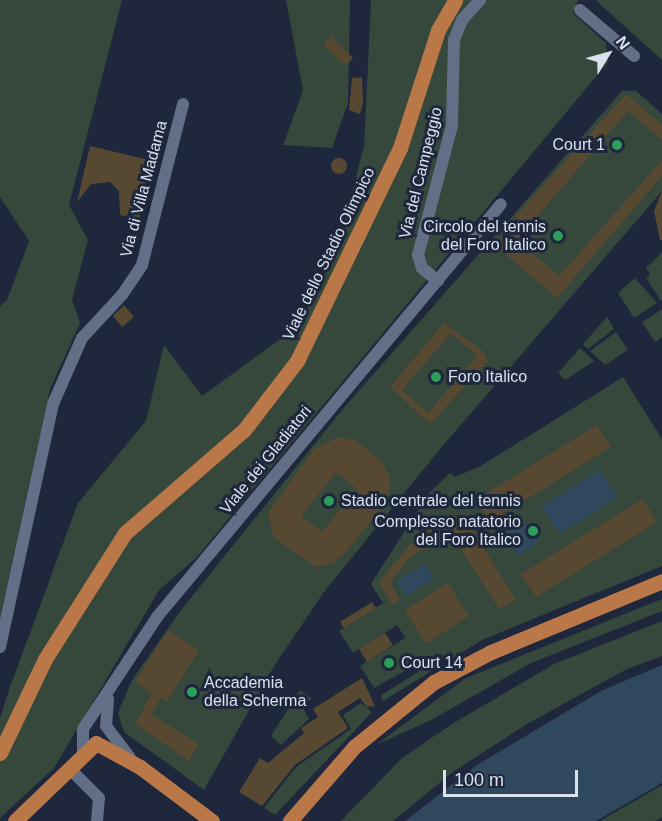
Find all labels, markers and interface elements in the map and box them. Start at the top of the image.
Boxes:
north arrow [578,24,638,84]
text: N [613,33,633,53]
street label: Via del Campeggio [395,105,447,241]
street label: Via di Villa Madama [117,119,171,259]
place label: Court 1 [553,135,605,155]
marker: Court 1 [610,138,624,152]
street label: Viale dello Stadio Olimpico [279,164,379,344]
place label: Circolo del tennis del Foro Italico [423,217,546,255]
marker: Circolo del tennis del Foro Italico [551,229,565,243]
place label: Foro Italico [448,367,527,387]
marker: Foro Italico [429,370,443,384]
street label: Viale dei Gladiatori [216,402,316,518]
place label: Stadio centrale del tennis [341,491,521,511]
marker: Stadio centrale del tennis [322,494,336,508]
place label: Complesso natatorio del Foro Italico [374,512,521,550]
marker: Complesso natatorio del Foro Italico [526,524,540,538]
place label: Court 14 [401,653,462,673]
marker: Court 14 [382,656,396,670]
place label: Accademia della Scherma [204,673,306,711]
marker: Accademia della Scherma [185,685,199,699]
scale bar [446,758,581,796]
text: 100 m [454,770,504,790]

